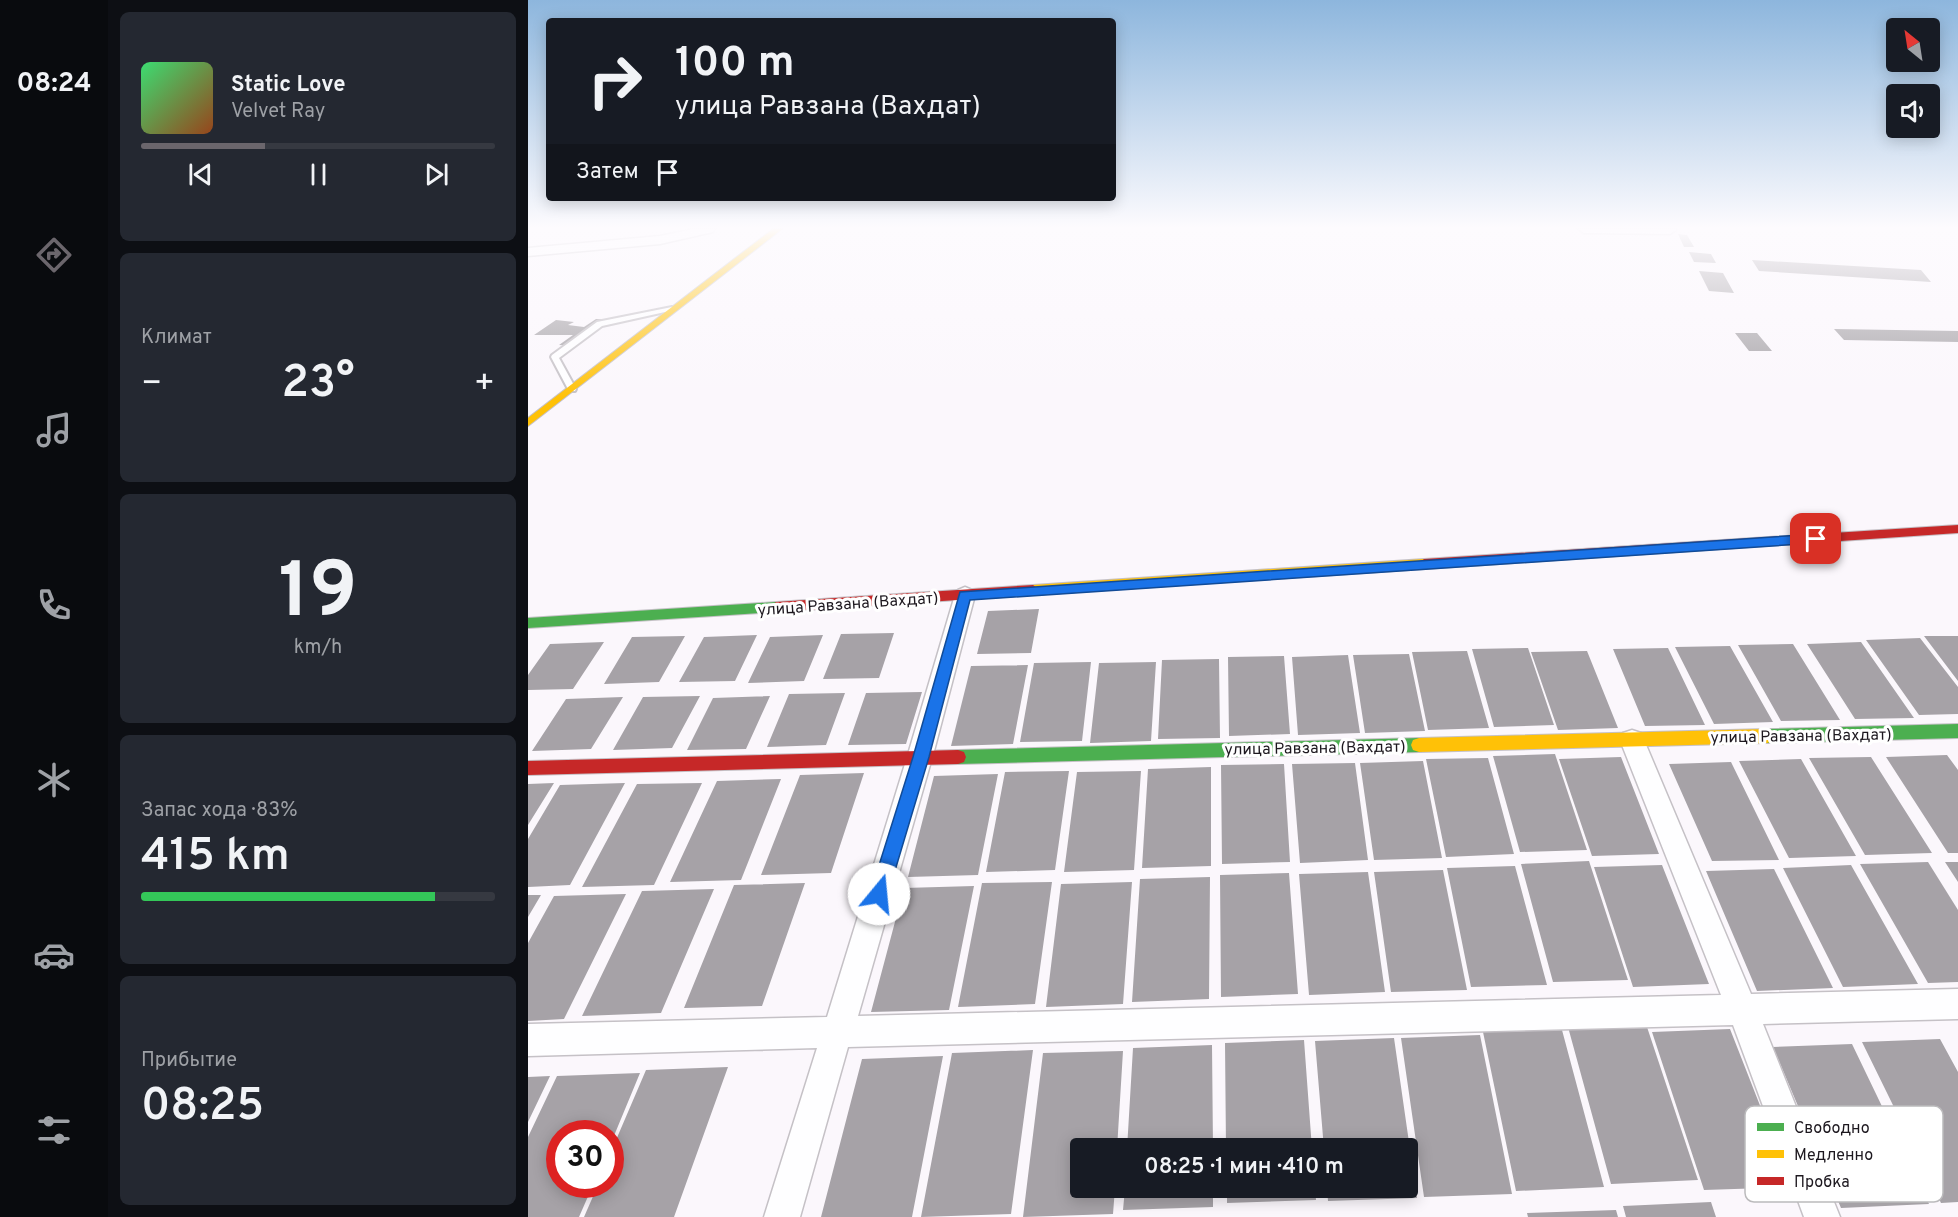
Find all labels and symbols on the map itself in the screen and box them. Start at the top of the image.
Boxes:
north arrow [1886,18,1940,72]
pin [1790,513,1841,564]
street label: улица Равзана (Вахдат) [757,589,939,621]
street label: улица Равзана (Вахдат) [1710,725,1892,749]
street label: улица Равзана (Вахдат) [1224,737,1406,761]
position arrow [847,862,911,926]
legend [1745,1106,1943,1202]
text: Свободно [1794,1119,1870,1139]
speed limit sign: 30 [546,1120,624,1198]
text: Медленно [1794,1146,1873,1166]
text: Пробка [1794,1173,1850,1193]

